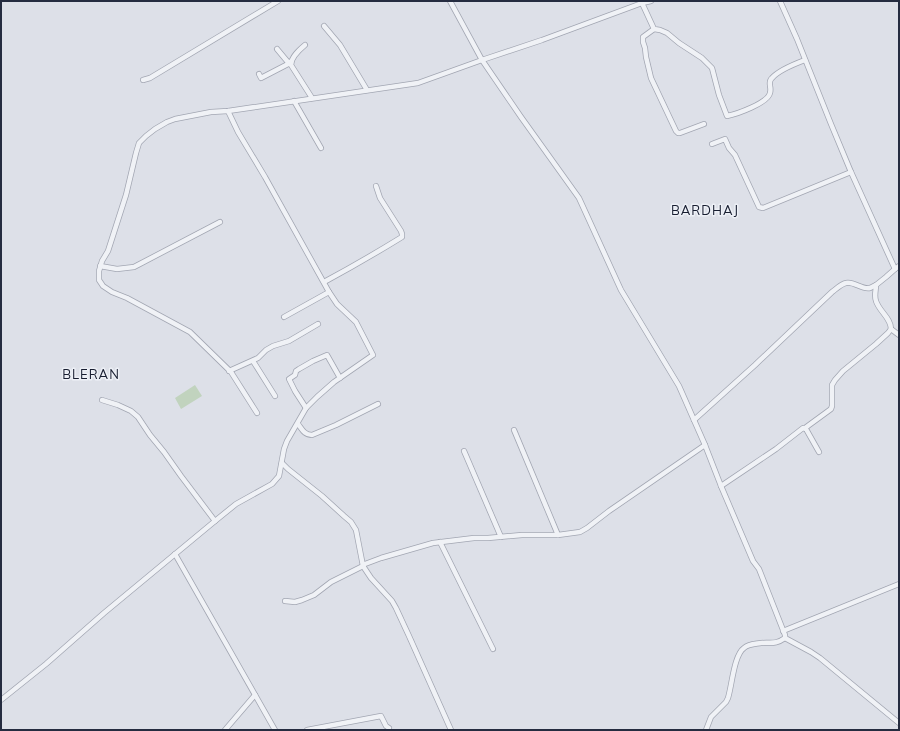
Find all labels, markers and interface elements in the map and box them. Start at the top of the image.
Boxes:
district label: BARDHAJ [671,202,739,218]
district label: BLERAN [62,366,120,382]

